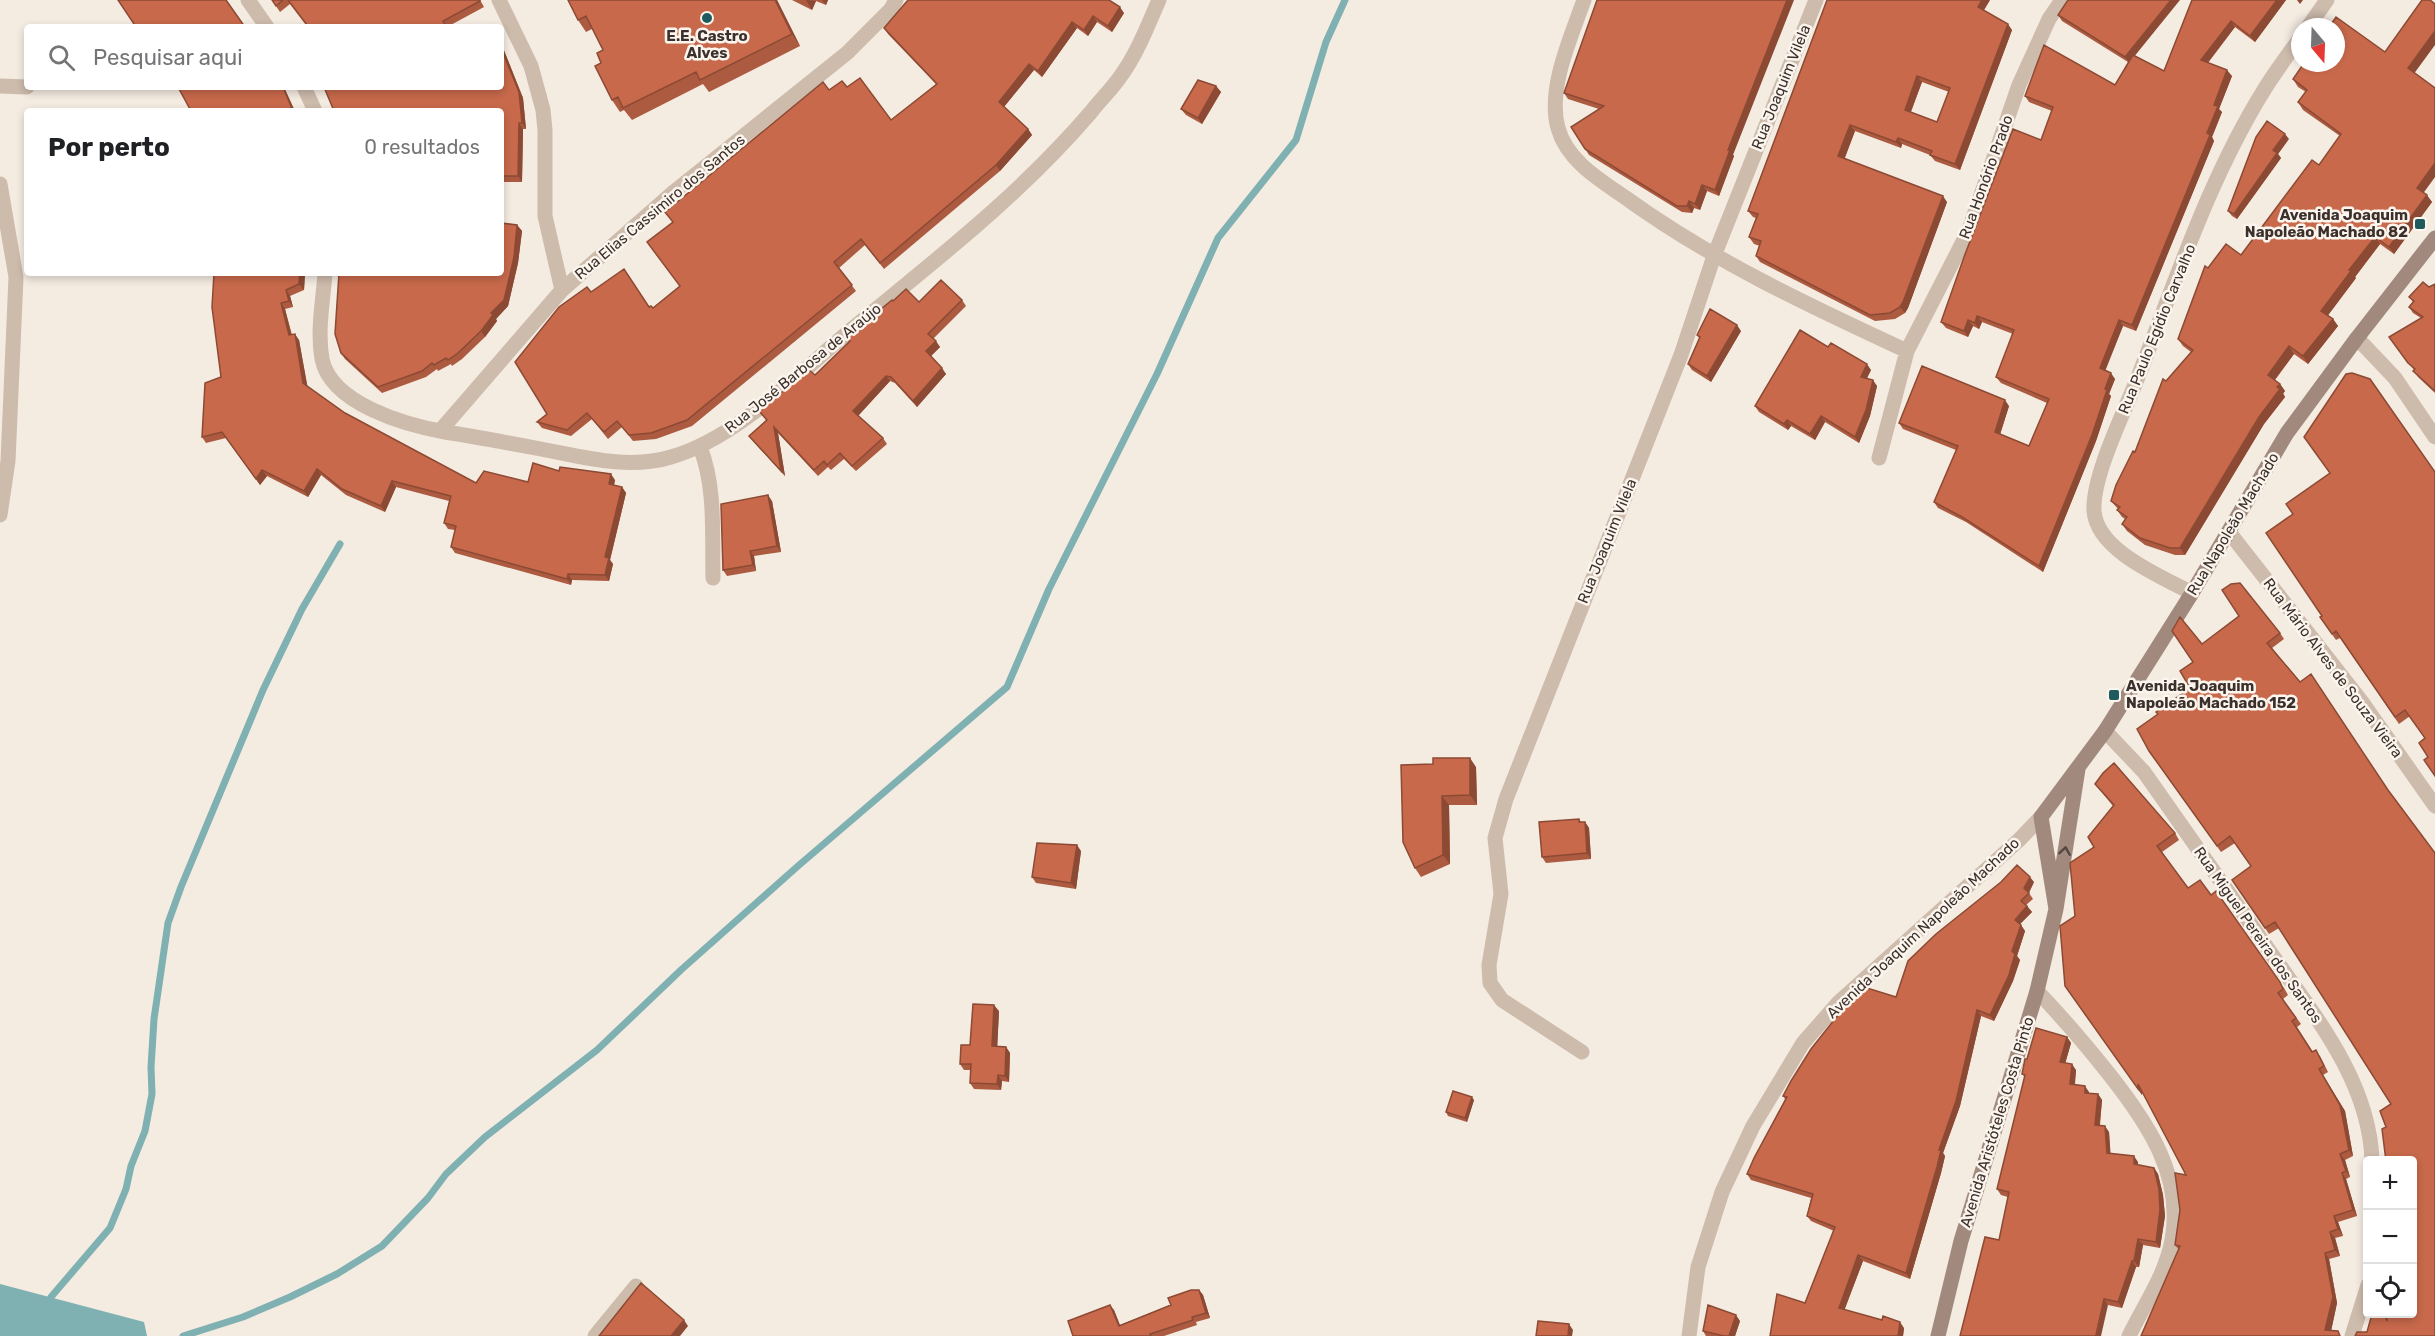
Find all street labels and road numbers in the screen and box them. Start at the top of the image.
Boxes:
street label: Rua Joaquim Vilela [1748,22,1814,152]
street label: Rua Honório Prado [1955,113,2017,241]
street label: Rua Elias Cassimiro dos Santos [571,130,749,283]
street label: Rua Paulo Egídio Carvalho [2115,241,2199,417]
street label: Rua José Barbosa de Araújo [721,299,885,437]
street label: Rua Napoleão Machado [2183,449,2283,599]
street label: Rua Joaquim Vilela [1574,476,1640,606]
street label: Rua Mário Alves de Souza Vieira [2260,575,2406,761]
street label: Avenida Joaquim Napoleão Machado [1823,834,2023,1022]
street label: Rua Miguel Pereira dos Santos [2190,844,2326,1027]
street label: Avenida Aristóteles Costa Pinto [1956,1015,2038,1229]

